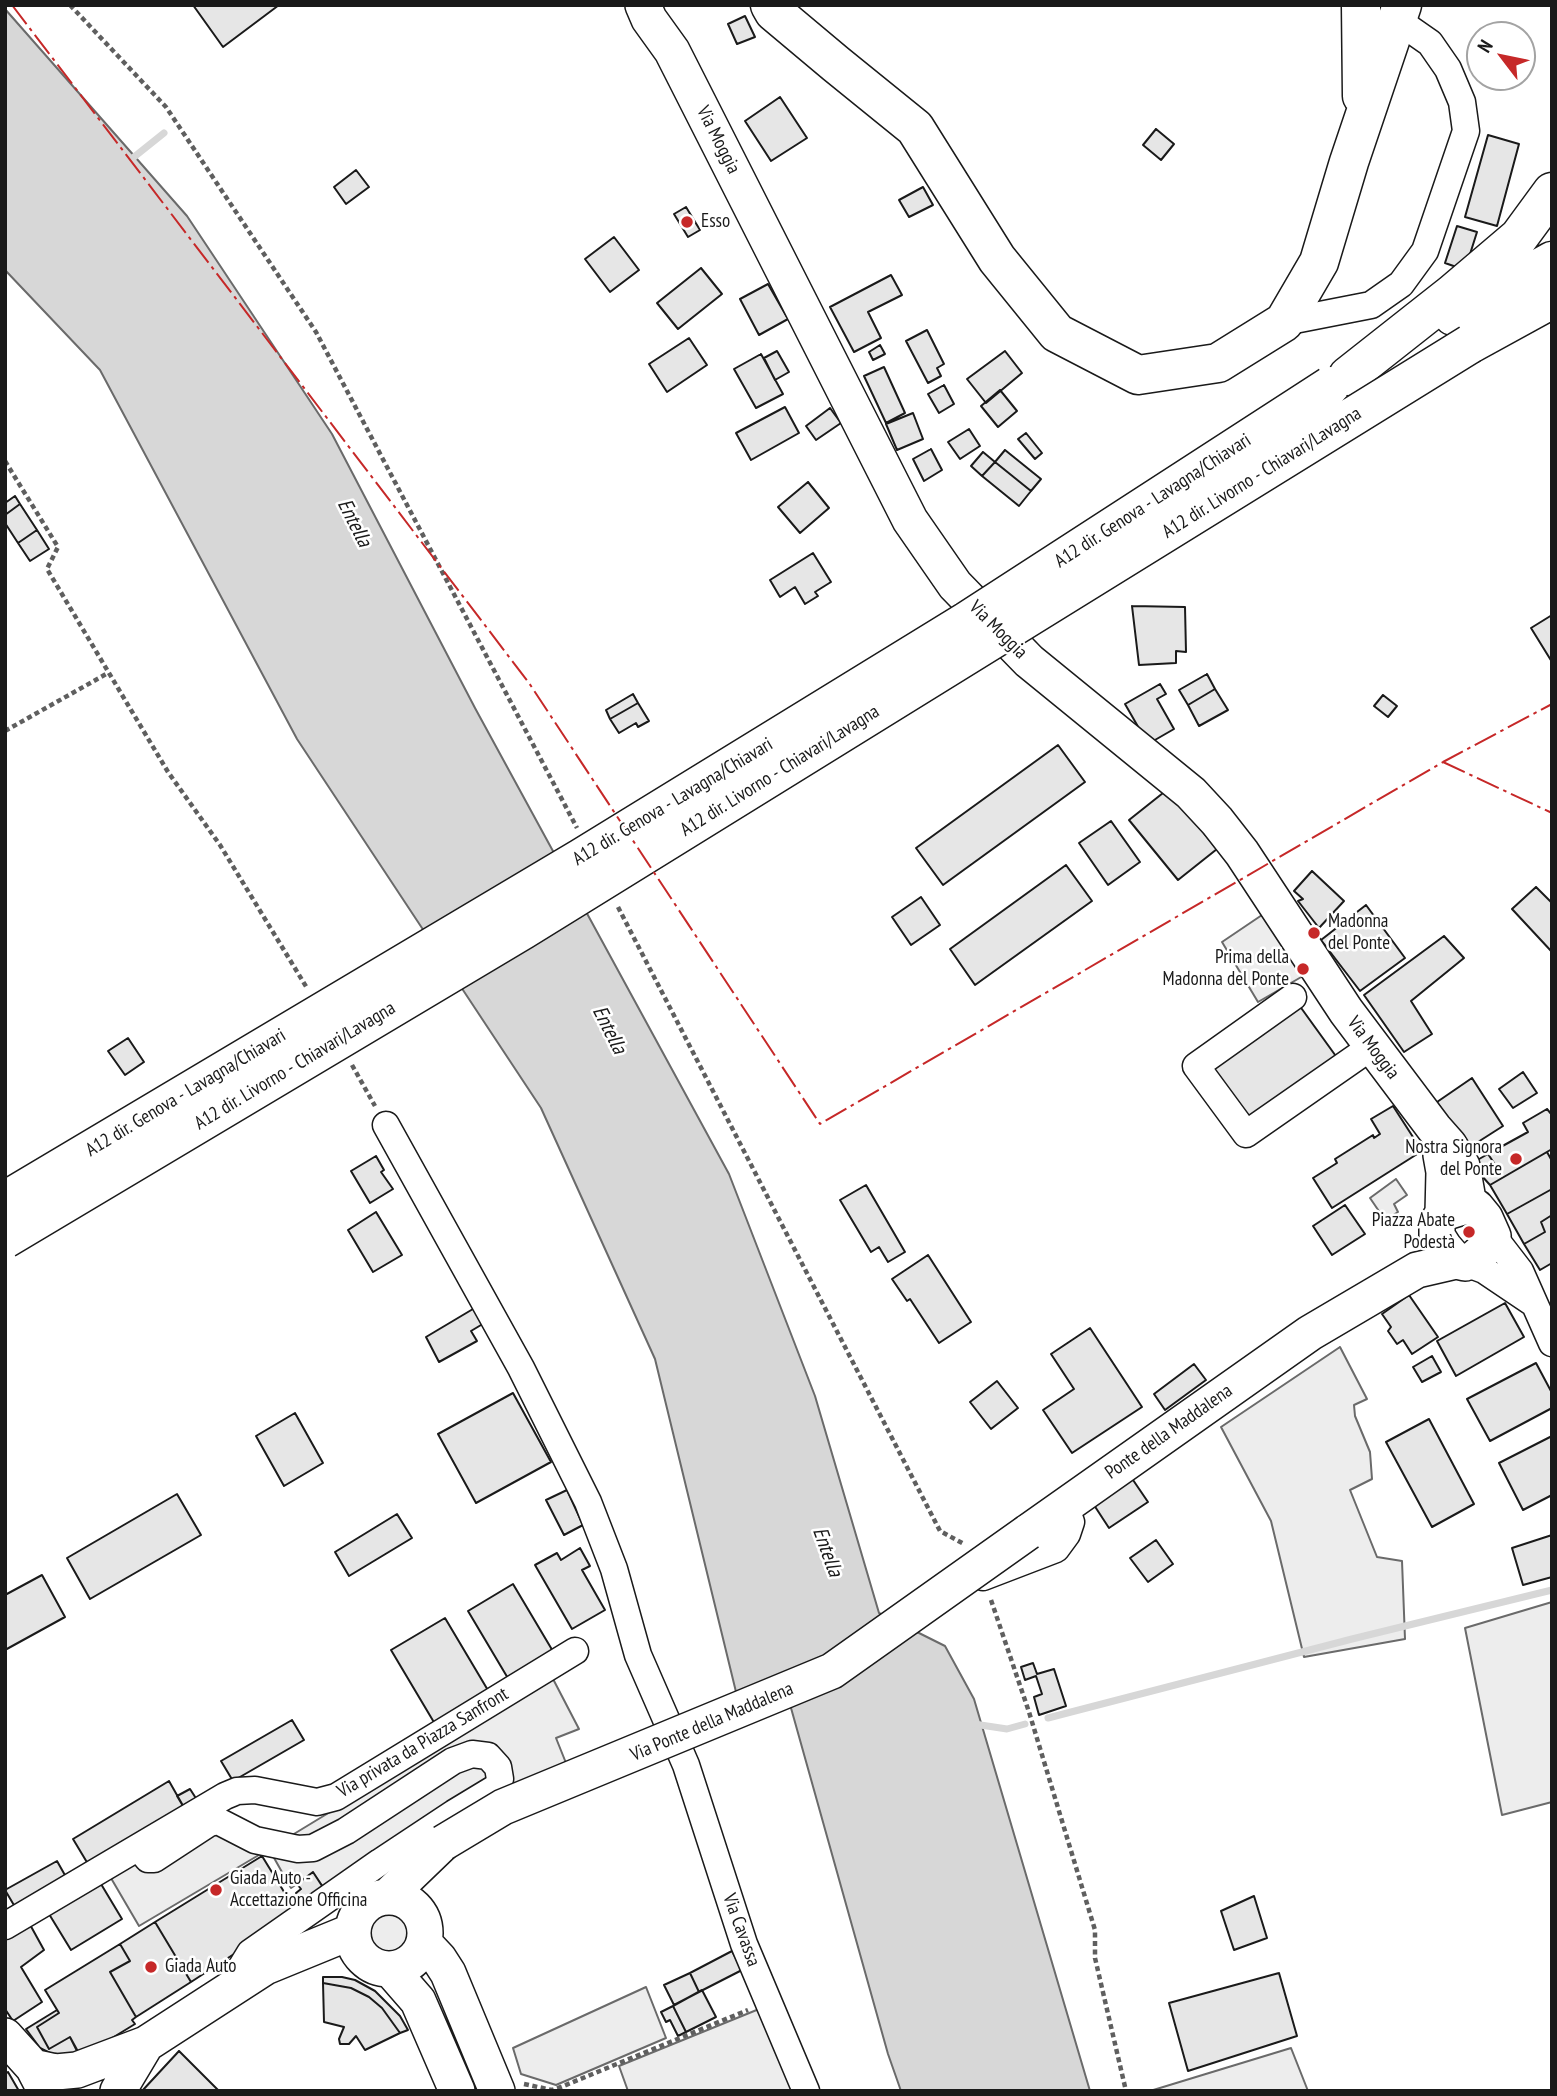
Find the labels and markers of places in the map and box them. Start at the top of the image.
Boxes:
place label: Esso [701,211,730,233]
marker: Esso [679,214,695,230]
place label: Madonna del Ponte [1328,911,1390,955]
marker: Madonna del Ponte [1306,925,1322,941]
place label: Prima della Madonna del Ponte [1163,947,1289,991]
marker: Prima della Madonna del Ponte [1295,961,1311,977]
place label: Nostra Signora del Ponte [1405,1137,1502,1181]
marker: Nostra Signora del Ponte [1508,1151,1524,1167]
place label: Piazza Abate Podestà [1372,1210,1455,1254]
marker: Piazza Abate Podestà [1461,1224,1477,1240]
place label: Giada Auto - Accettazione Officina [230,1868,367,1912]
marker: Giada Auto - Accettazione Officina [208,1882,224,1898]
place label: Giada Auto [165,1956,236,1978]
marker: Giada Auto [143,1959,159,1975]

